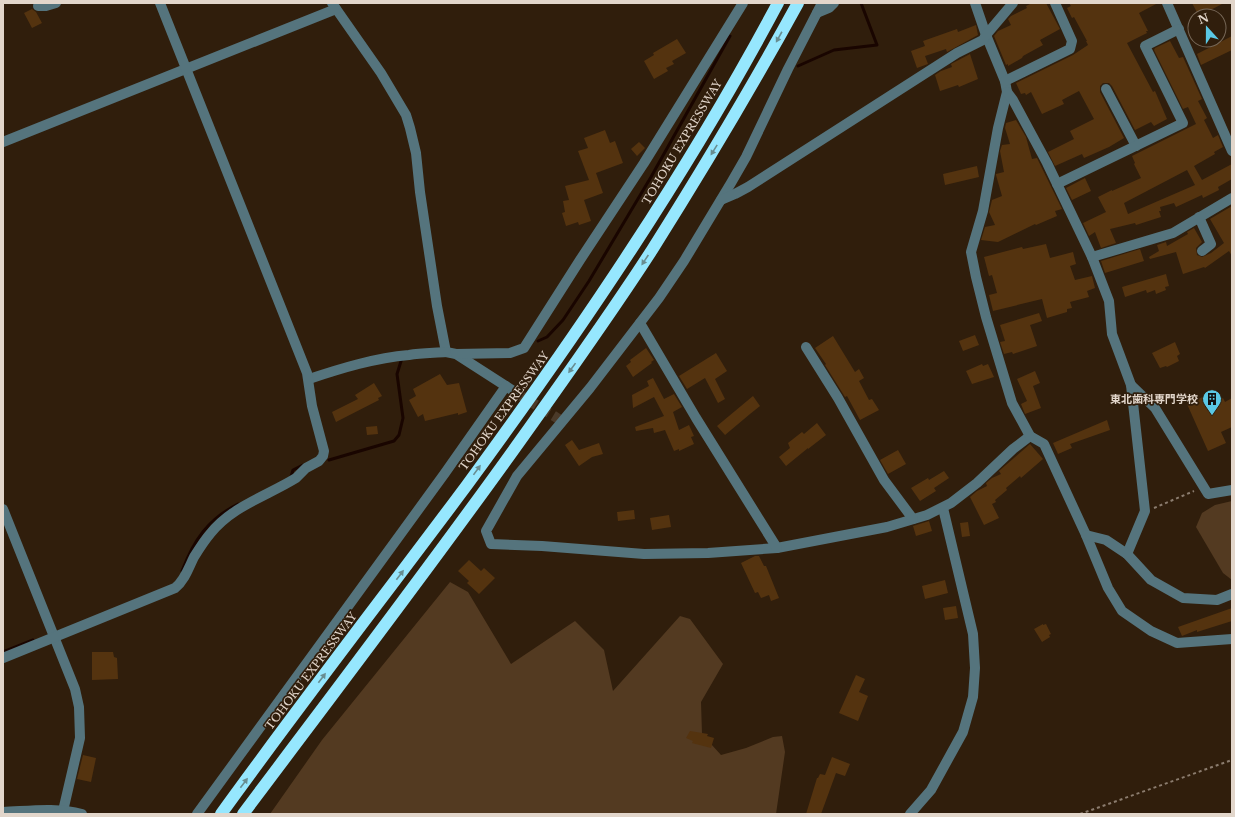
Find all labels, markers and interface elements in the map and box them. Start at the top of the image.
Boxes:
north arrow [1187,8,1227,48]
text: N [1196,10,1211,27]
one-way arrow [776,31,783,43]
street label: TOHOKU EXPRESSWAY [639,76,725,207]
one-way arrow [710,145,718,155]
one-way arrow [641,255,649,265]
street label: TOHOKU EXPRESSWAY [456,348,552,473]
one-way arrow [568,362,576,373]
building icon: 東北歯科専門学校 [1201,388,1223,416]
place label: 東北歯科専門学校 [1110,392,1198,406]
one-way arrow [473,465,481,475]
one-way arrow [396,569,404,580]
street label: TOHOKU EXPRESSWAY [262,609,360,733]
one-way arrow [317,673,326,684]
one-way arrow [240,777,248,788]

